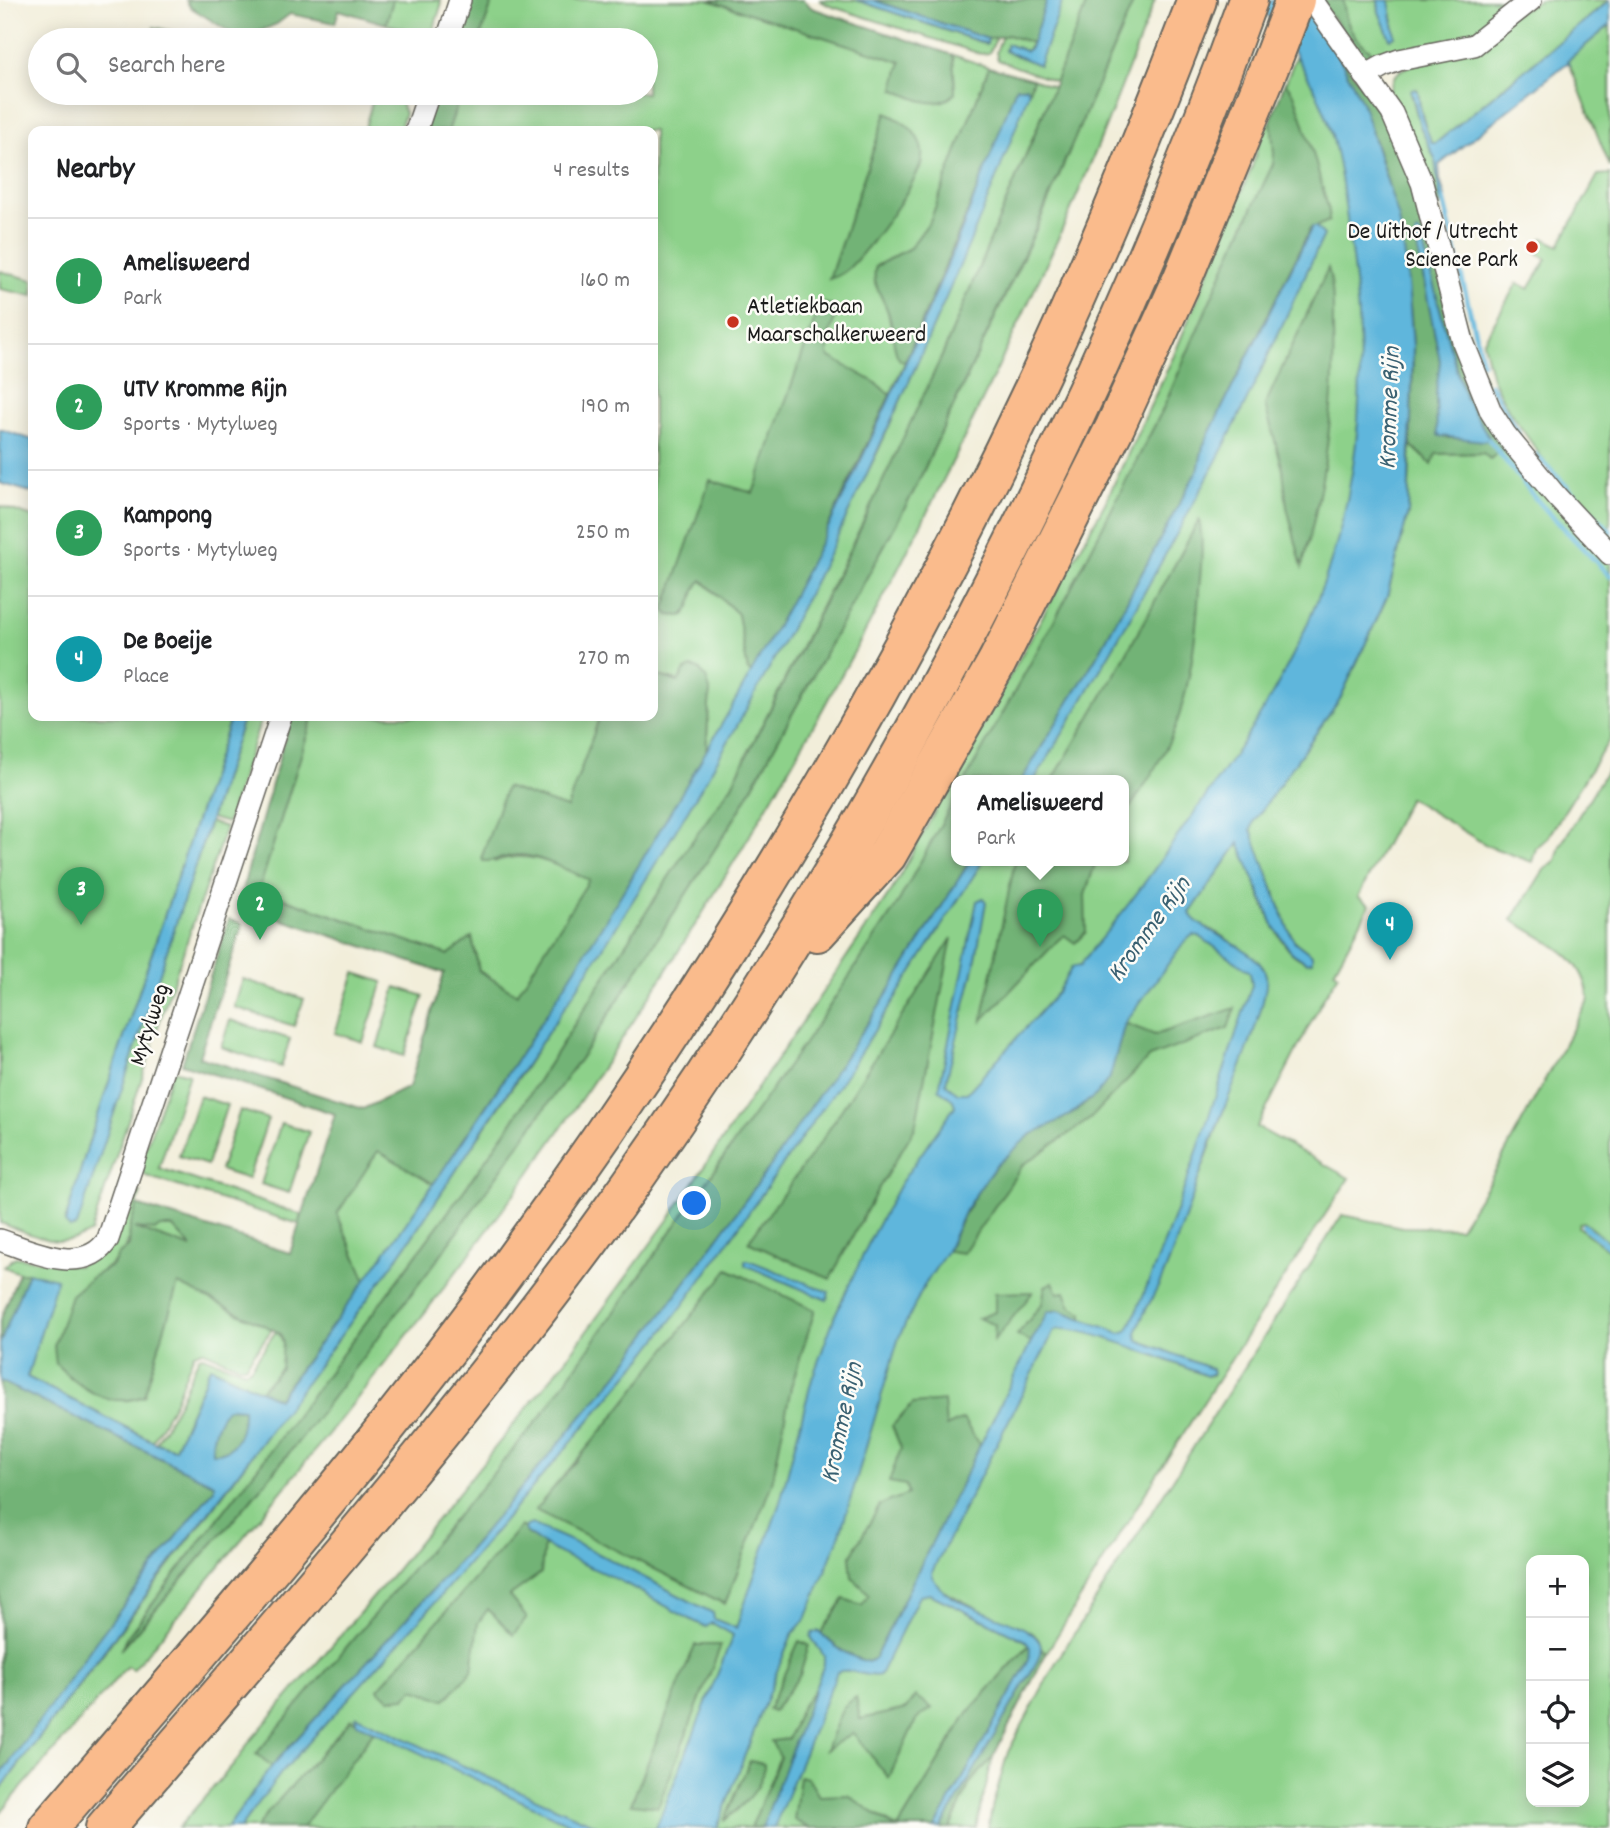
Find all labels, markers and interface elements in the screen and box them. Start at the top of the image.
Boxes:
search box [28,28,658,105]
icon: search [52,48,90,86]
text: Search here [108,48,226,85]
text: Nearby [56,150,134,193]
text: 4 results [553,155,630,188]
place label: De Uithof / Utrecht Science Park [1347,216,1518,278]
marker: De Uithof / Utrecht Science Park [1524,239,1540,255]
text: Amelisweerd [123,246,250,283]
text: 1 [76,265,82,298]
text: 160 m [580,265,630,298]
text: Park [123,283,162,316]
place label: Atletiekbaan Maarschalkerweerd [747,291,926,353]
marker: Atletiekbaan Maarschalkerweerd [725,314,741,330]
water label: Kromme Rijn [1370,345,1412,470]
text: UTV Kromme Rijn [123,372,287,409]
text: 2 [74,391,84,424]
text: 190 m [581,391,630,424]
text: Sports · Mytylweg [123,409,278,442]
text: Kampong [123,498,212,535]
text: 3 [74,517,84,550]
text: 250 m [576,517,630,550]
text: Sports · Mytylweg [123,535,278,568]
text: De Boeije [123,624,212,661]
text: 4 [74,643,84,676]
text: 270 m [578,643,630,676]
text: Place [123,661,169,694]
popup [951,775,1129,866]
text: Amelisweerd [977,786,1103,823]
text: Park [977,823,1016,856]
pin: 3 [58,867,104,925]
water label: Kromme Rijn [1099,869,1202,990]
pin: 2 [237,882,283,940]
pin: 1 [1017,889,1063,947]
pin: 4 [1367,902,1413,960]
street label: Mytylweg [122,980,180,1070]
your location [677,1186,711,1220]
water label: Kromme Rijn [812,1358,874,1487]
map controls [1526,1555,1589,1807]
button: + [1526,1555,1589,1618]
button: − [1526,1618,1589,1681]
button: locate [1526,1681,1589,1744]
button: layers [1526,1744,1589,1807]

